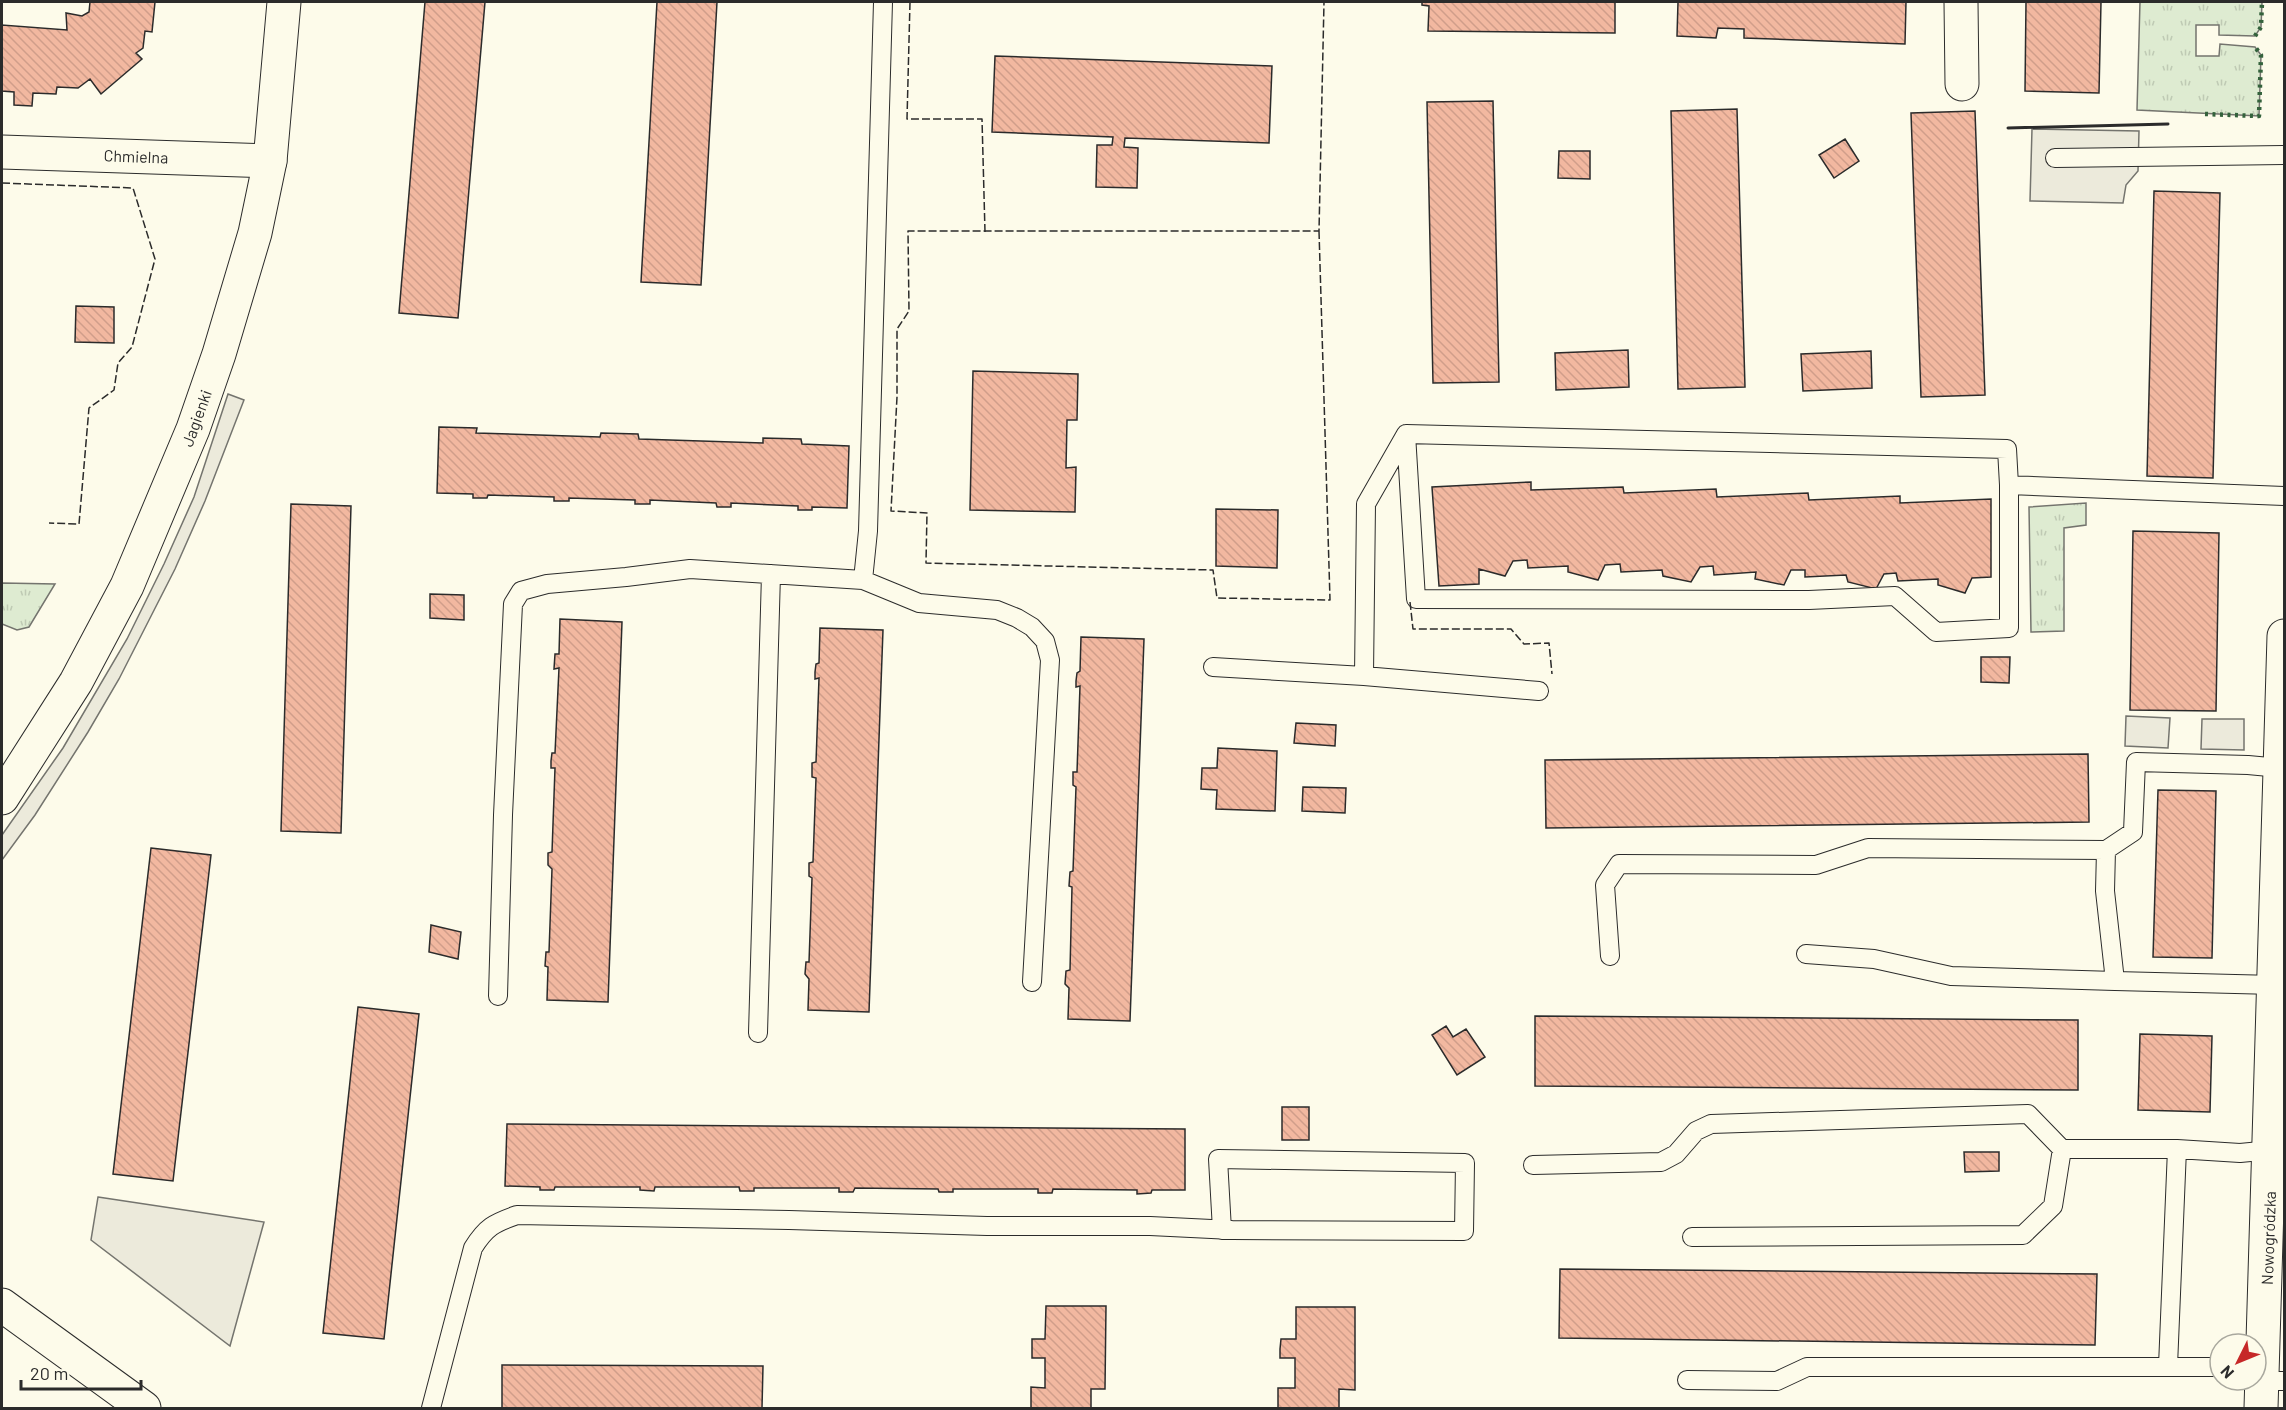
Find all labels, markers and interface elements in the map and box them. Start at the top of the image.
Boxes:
street label: Chmielna [103,145,169,167]
street label: Jagienki [177,387,215,449]
street label: Nowogródzka [2257,1191,2279,1285]
north arrow [2208,1332,2268,1392]
scale bar [21,1353,141,1391]
text: 20 m [30,1362,68,1384]
text: N [2216,1362,2237,1383]

